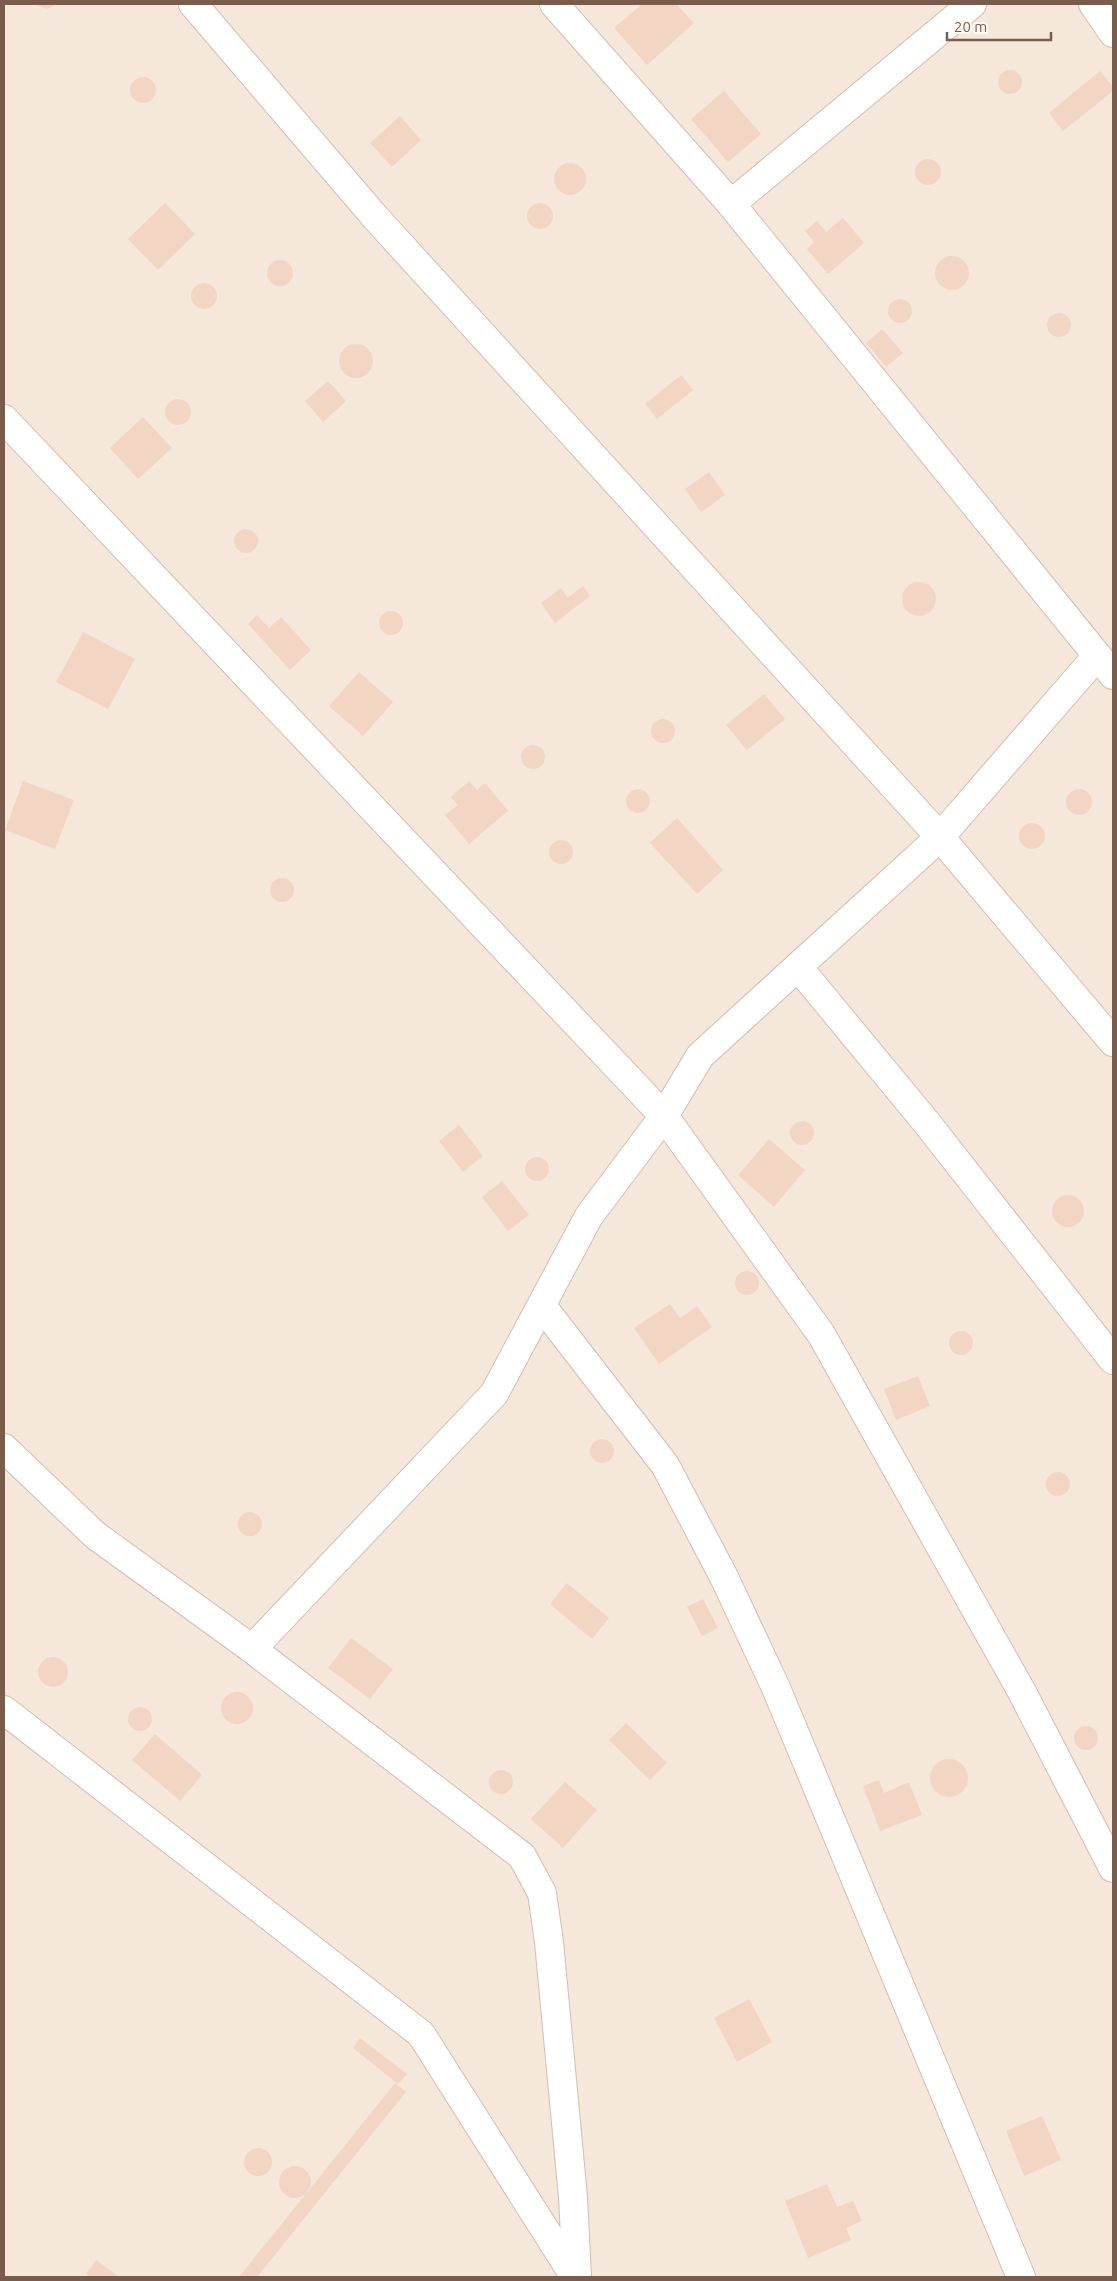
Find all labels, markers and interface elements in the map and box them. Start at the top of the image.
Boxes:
scale bar [947,10,1051,42]
text: 20 m [954,18,987,35]

